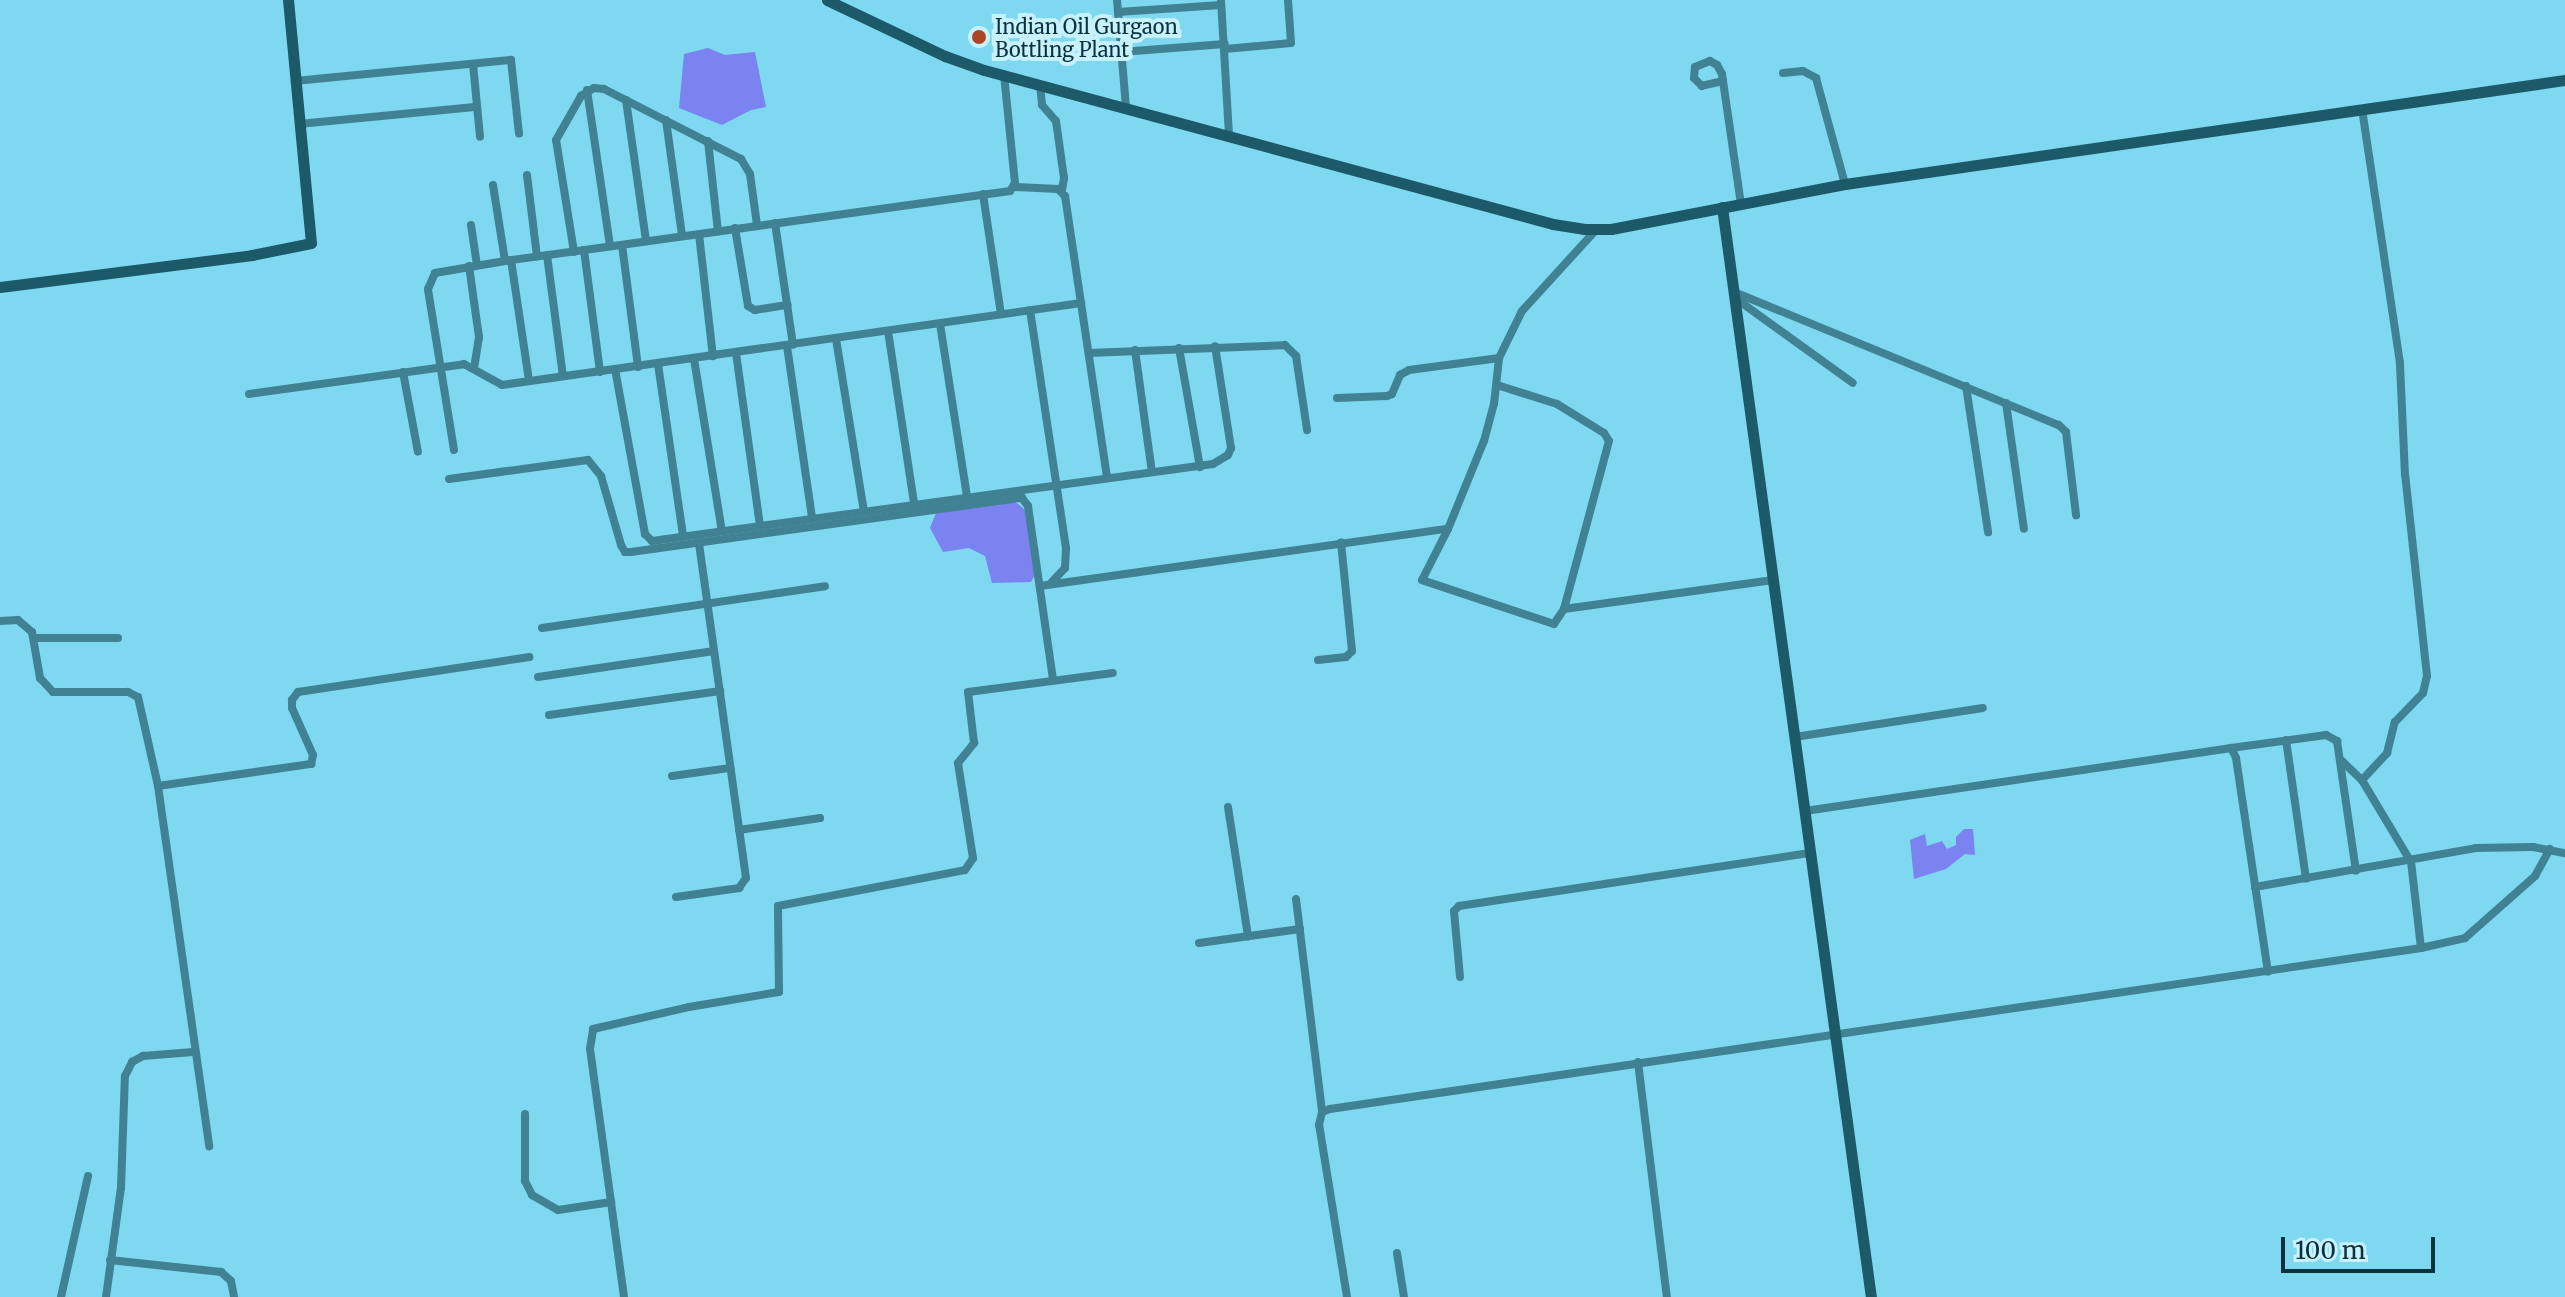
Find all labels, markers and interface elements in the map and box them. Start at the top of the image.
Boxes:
place label: Indian Oil Gurgaon Bottling Plant [995,14,1178,61]
marker: Indian Oil Gurgaon Bottling Plant [970,28,988,46]
scale bar [2285,1221,2439,1271]
text: 100 m [2295,1235,2365,1266]

